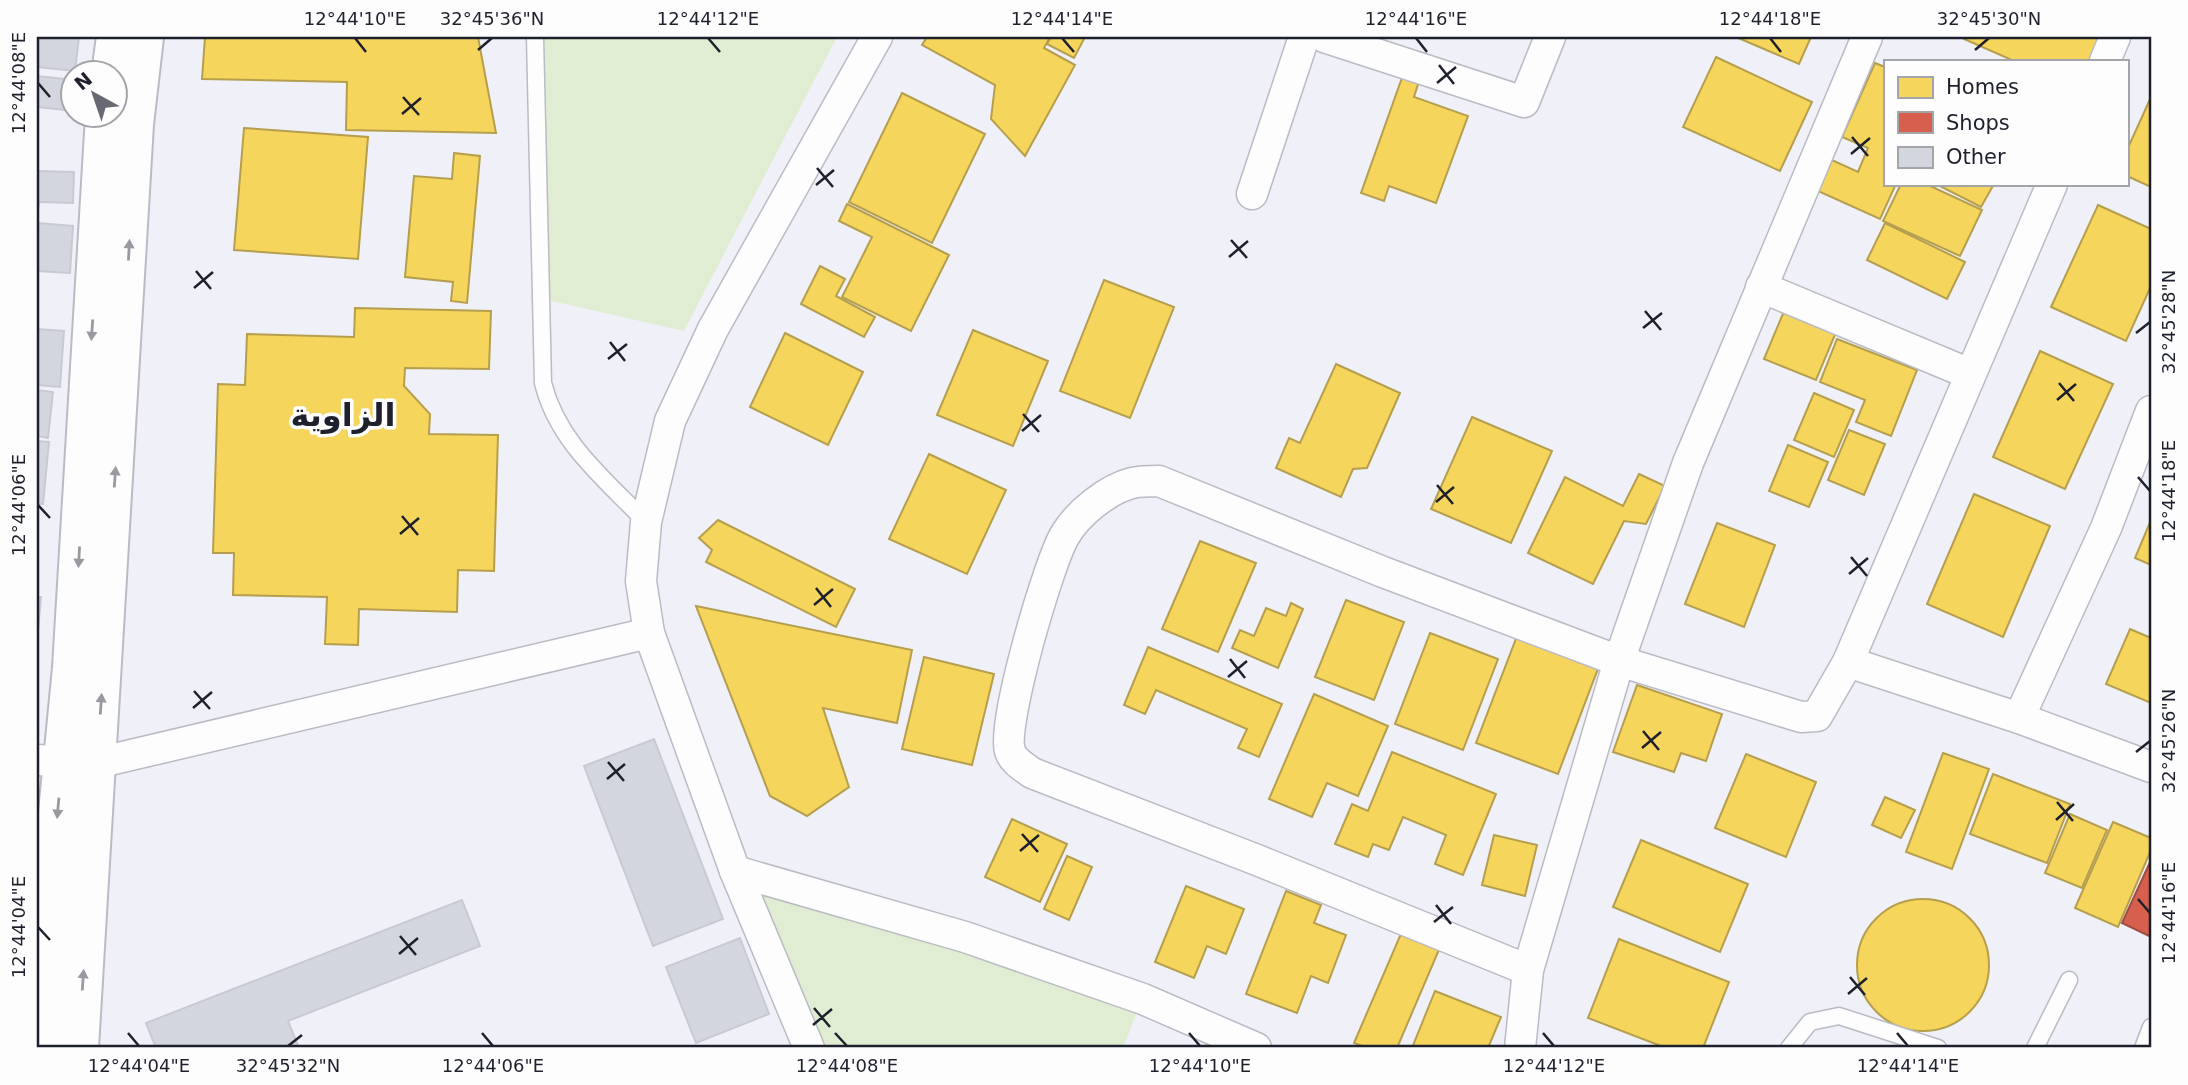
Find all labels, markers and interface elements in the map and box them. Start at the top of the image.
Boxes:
text: 12°44'10"E [304,8,406,29]
text: 32°45'36"N [440,8,544,29]
text: 12°44'12"E [657,8,759,29]
text: 12°44'14"E [1011,8,1113,29]
text: 12°44'16"E [1365,8,1467,29]
text: 12°44'18"E [1719,8,1821,29]
text: 32°45'30"N [1937,8,2041,29]
text: 12°44'08"E [8,32,29,134]
north arrow [60,60,130,130]
legend [1884,60,2128,186]
text: N [70,67,96,95]
text: Homes [1946,75,2019,99]
text: Shops [1946,111,2010,135]
text: Other [1946,145,2006,169]
one-way arrow [123,239,134,261]
text: 32°45'28"N [2158,270,2179,374]
one-way arrow [86,320,97,342]
district label: الزاوية [290,396,396,434]
text: 12°44'18"E [2158,440,2179,542]
text: 12°44'06"E [8,454,29,556]
one-way arrow [109,466,120,488]
one-way arrow [73,547,84,569]
text: 32°45'26"N [2158,689,2179,793]
one-way arrow [95,693,106,715]
one-way arrow [52,798,63,820]
text: 12°44'16"E [2158,862,2179,964]
text: 12°44'04"E [8,876,29,978]
one-way arrow [78,969,89,991]
text: 12°44'04"E [88,1055,190,1076]
text: 32°45'32"N [236,1055,340,1076]
text: 12°44'06"E [442,1055,544,1076]
text: 12°44'08"E [796,1055,898,1076]
text: 12°44'10"E [1149,1055,1251,1076]
text: 12°44'12"E [1503,1055,1605,1076]
text: 12°44'14"E [1857,1055,1959,1076]

